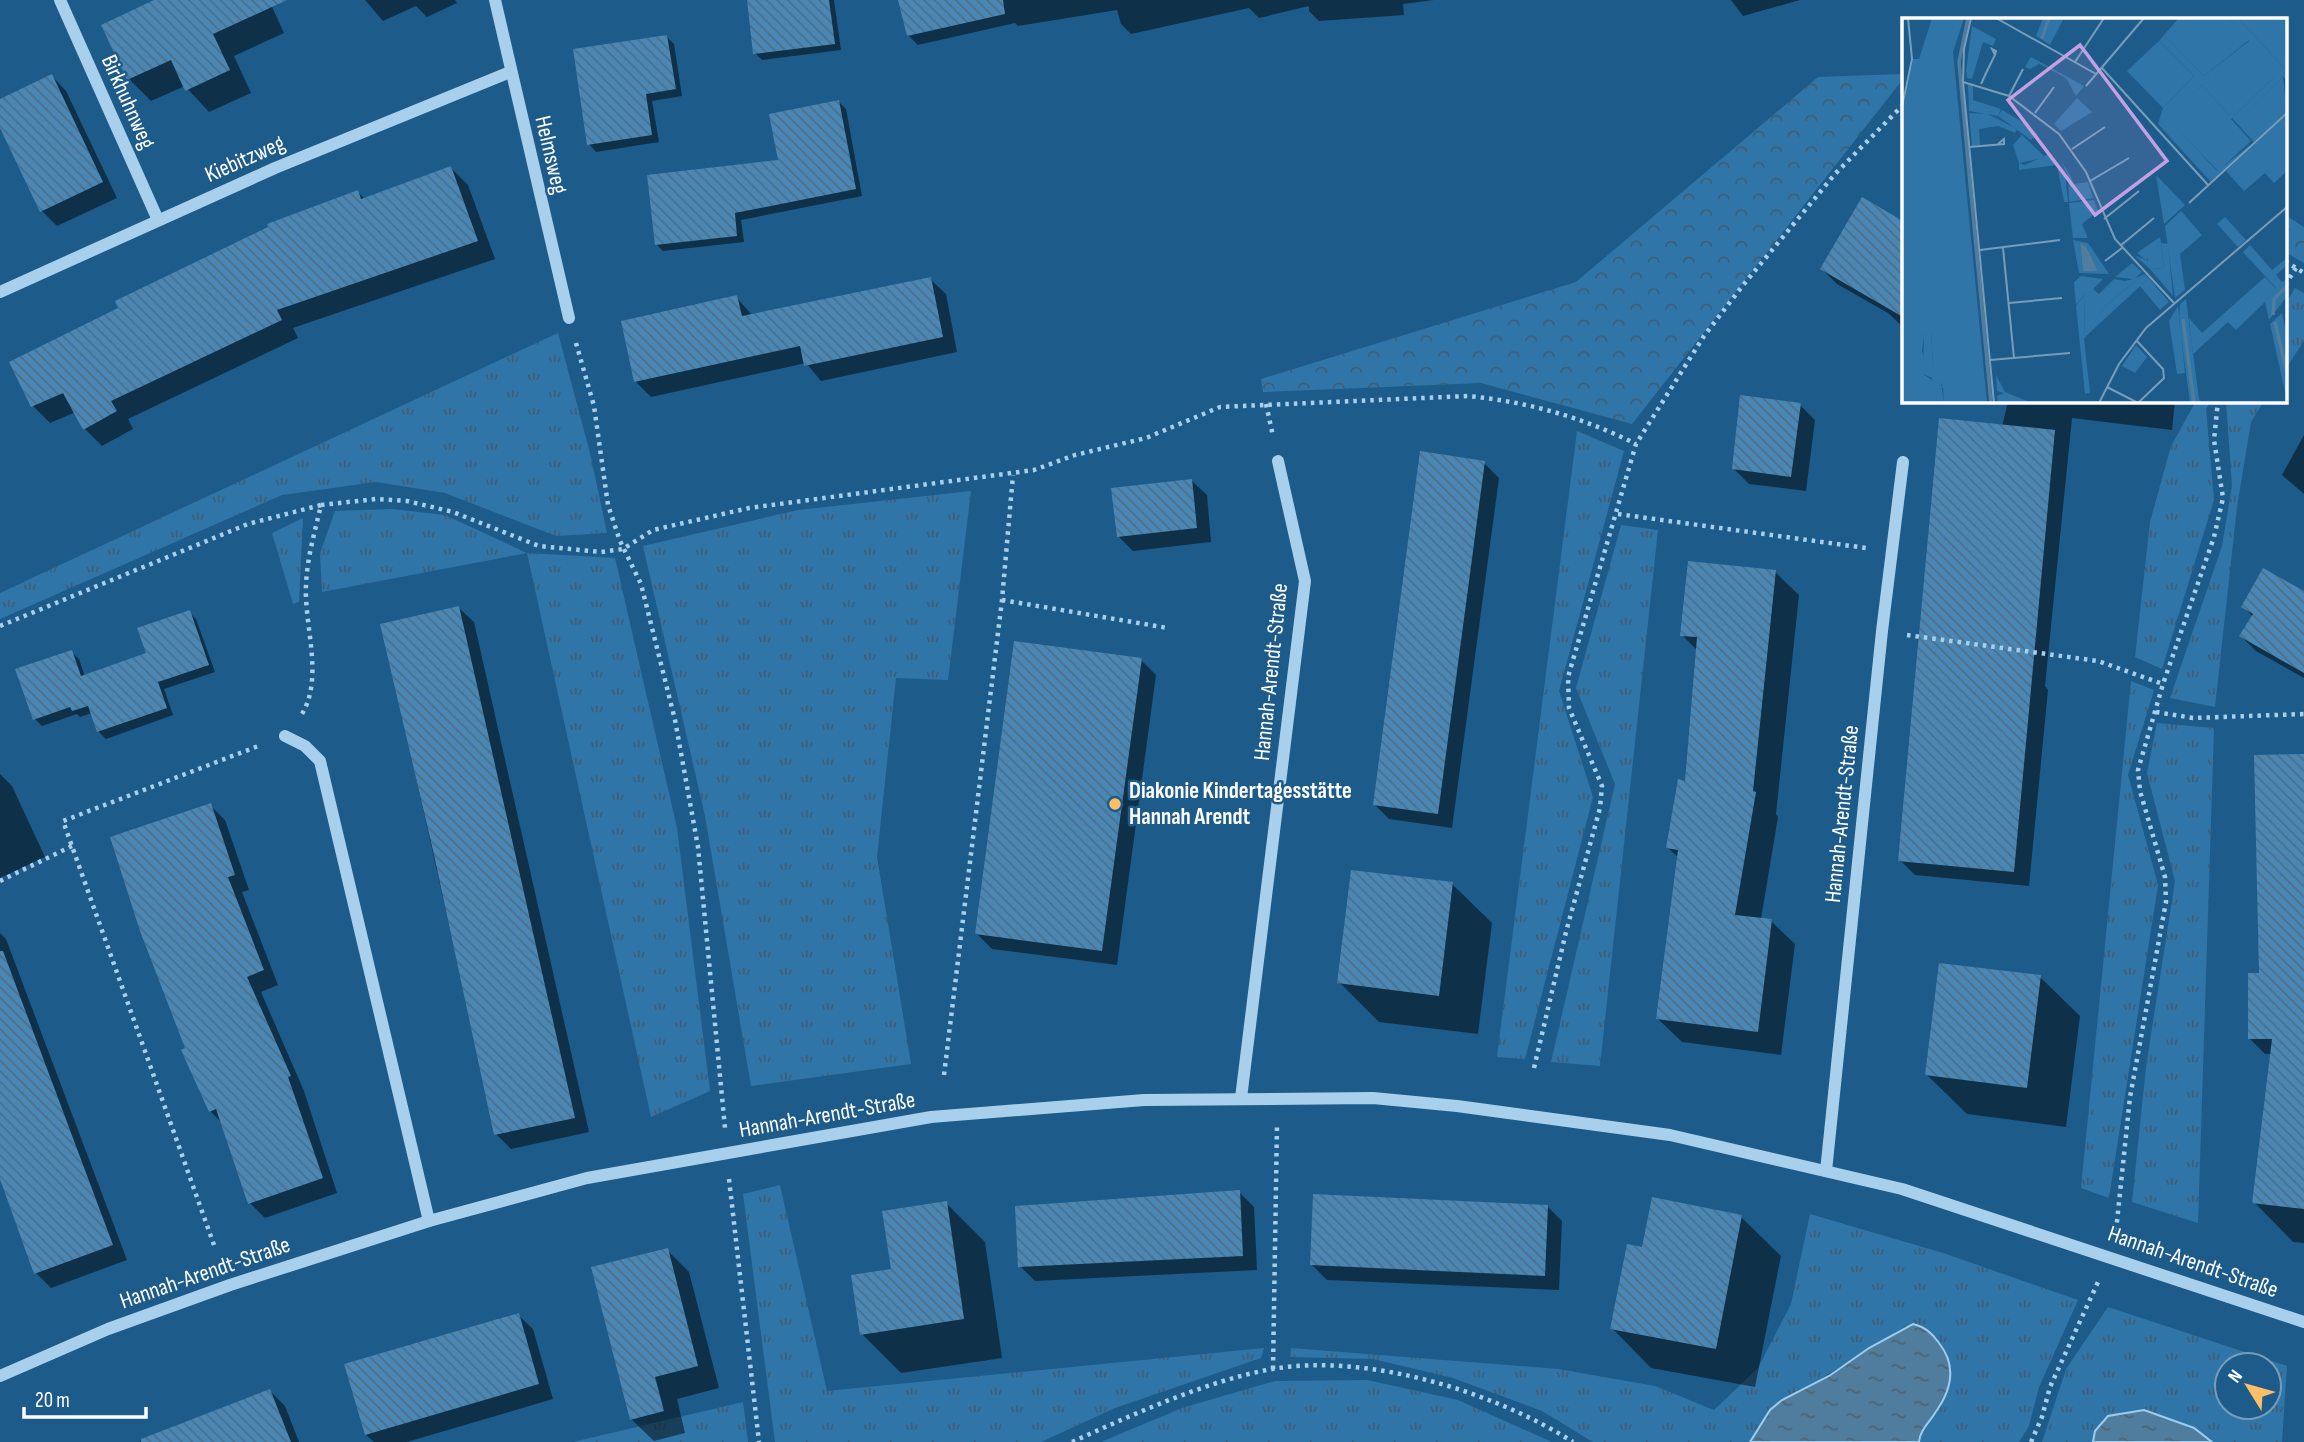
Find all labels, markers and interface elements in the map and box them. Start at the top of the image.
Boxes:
inset map [1902,18,2286,402]
street label: Birkhuhnweg [95,50,161,154]
street label: Helmsweg [528,113,574,197]
street label: Kiebitzweg [201,129,289,189]
street label: Hannah-Arendt-Straße [1248,582,1294,762]
street label: Hannah-Arendt-Straße [1819,724,1865,904]
place label: Diakonie Kindertagesstätte Hannah Arendt [1129,777,1352,831]
marker: Diakonie Kindertagesstätte Hannah Arendt [1107,796,1123,812]
street label: Hannah-Arendt-Straße [737,1086,917,1144]
street label: Hannah-Arendt-Straße [2104,1220,2282,1304]
street label: Hannah-Arendt-Straße [116,1231,294,1315]
north arrow [2213,1351,2283,1421]
text: N [2223,1366,2248,1388]
scale bar [24,1376,147,1420]
text: 20 m [35,1388,70,1413]

